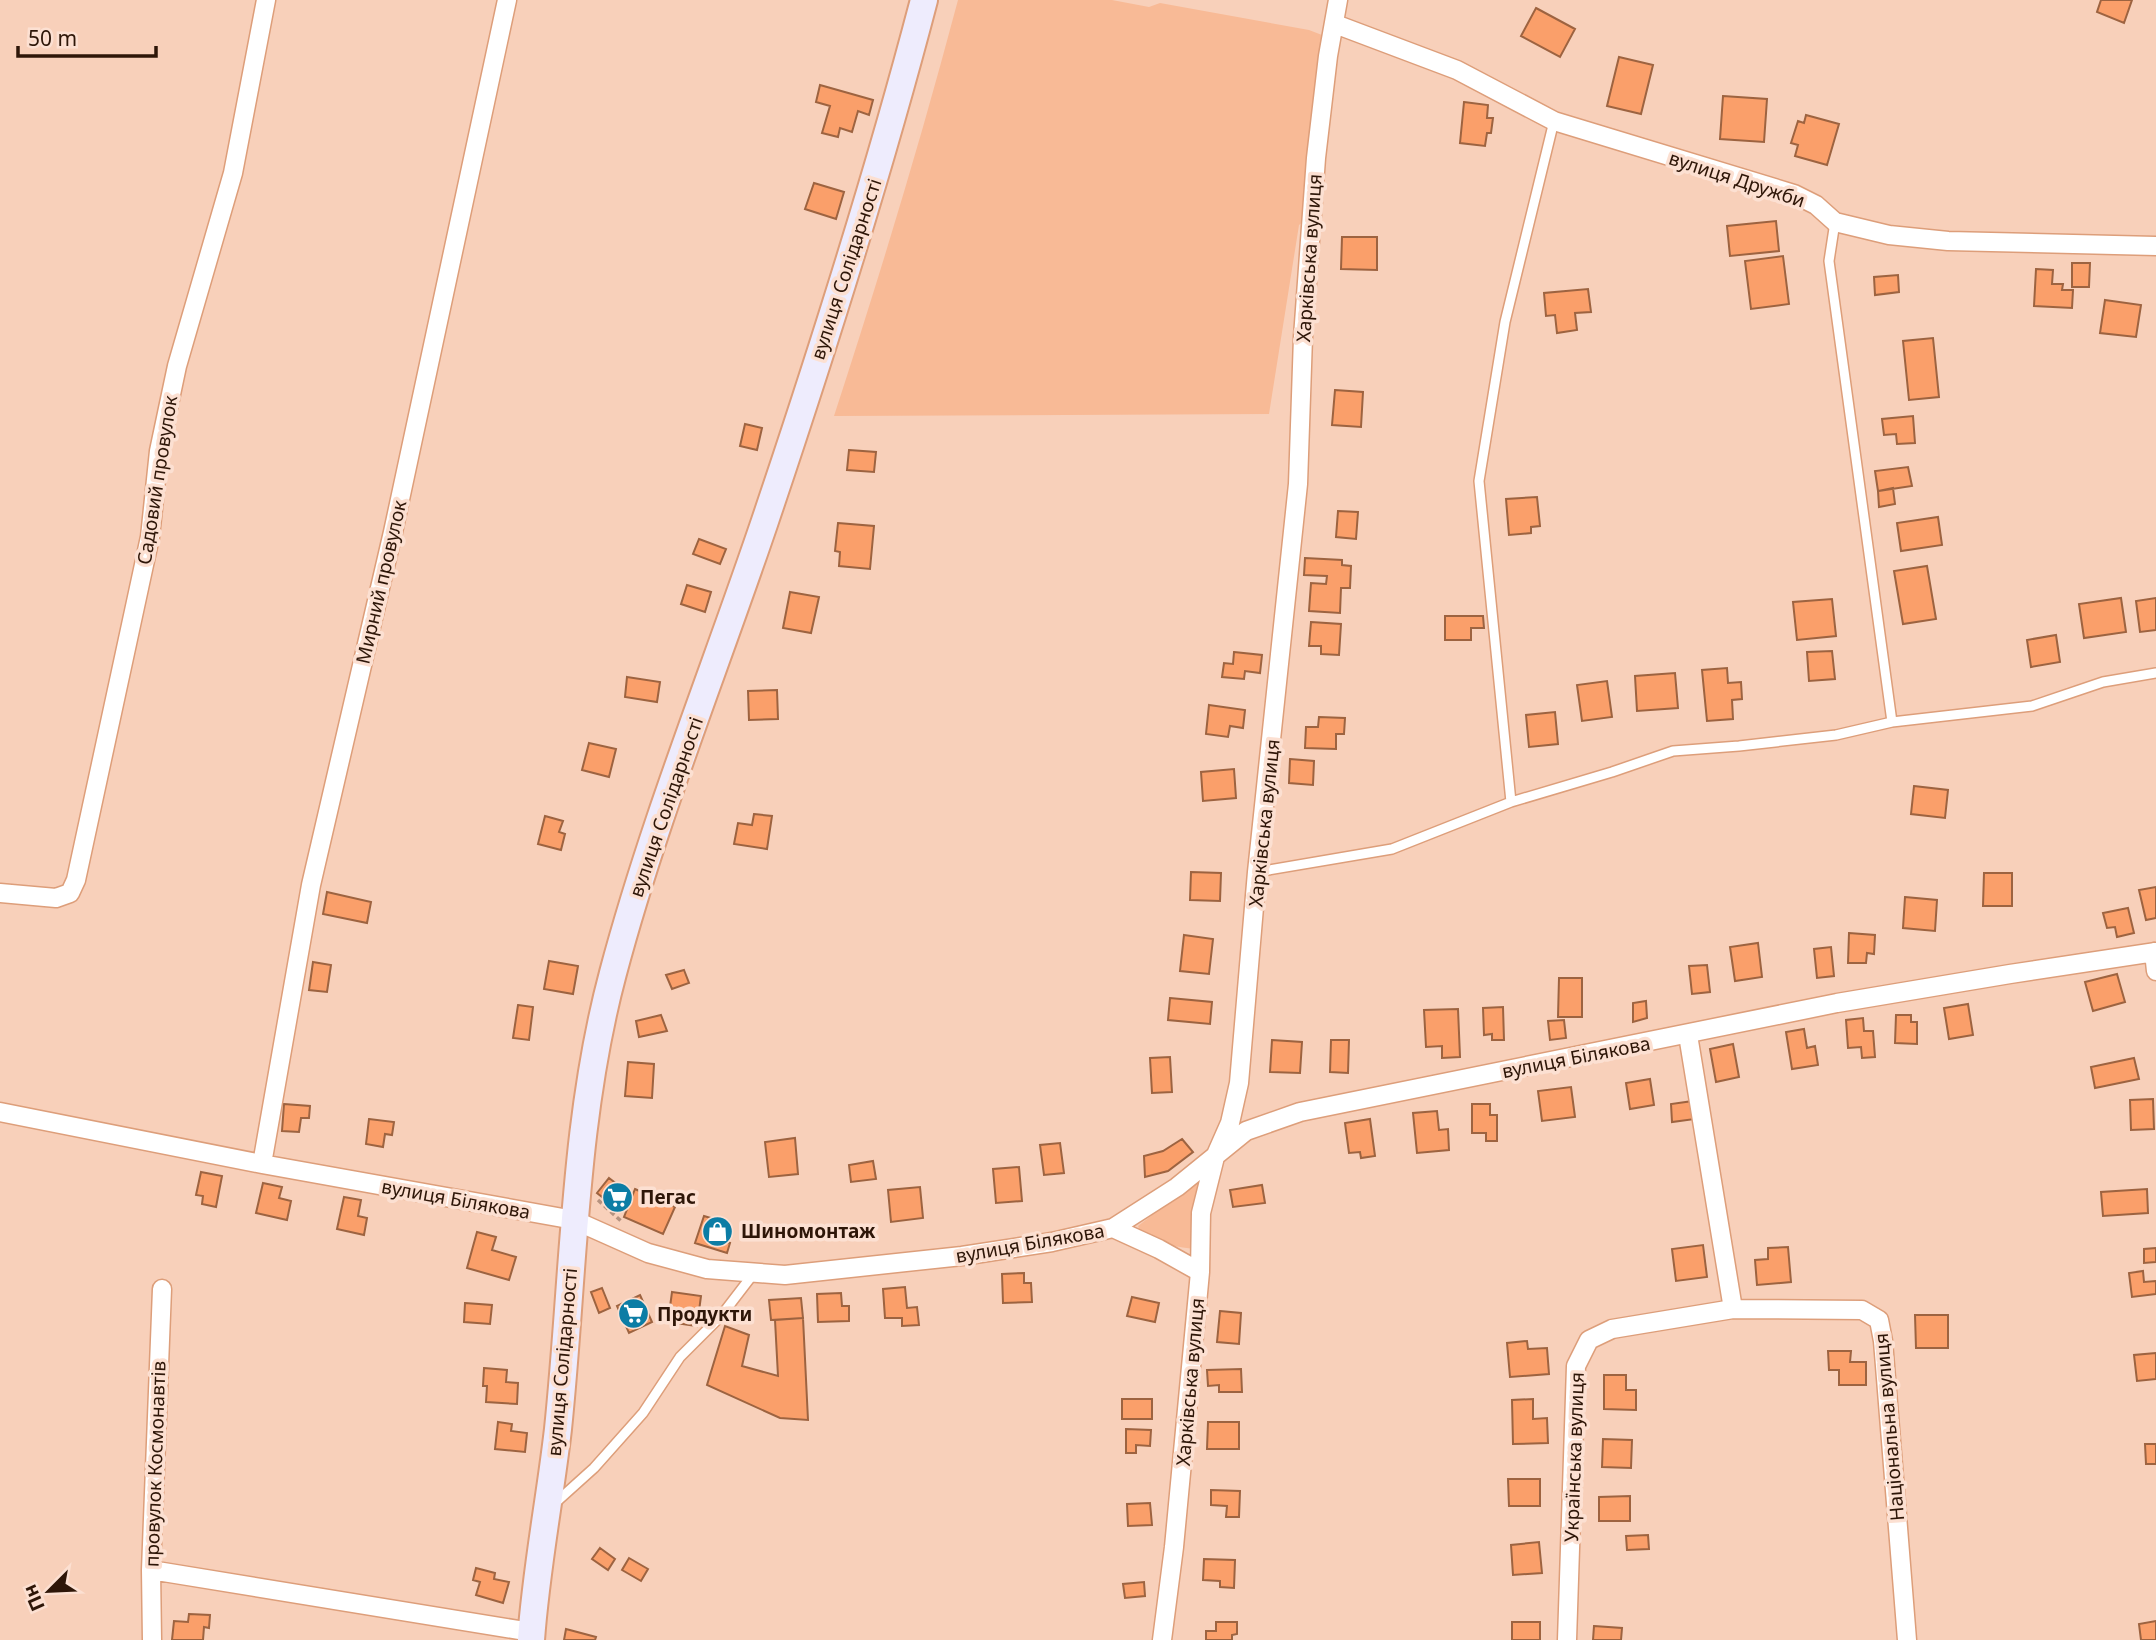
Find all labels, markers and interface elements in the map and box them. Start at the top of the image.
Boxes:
scale bar [18,14,156,58]
text: 50 m [28,24,77,52]
street label: вулиця Дружби [1666,145,1808,213]
street label: Харківська вулиця [1290,173,1328,343]
street label: вулиця Солідарності [804,175,888,363]
street label: Садовий провулок [131,394,183,566]
street label: Мирний провулок [350,498,412,666]
street label: вулиця Солідарності [623,713,709,901]
street label: Харківська вулиця [1242,738,1286,908]
street label: вулиця Білякова [1500,1030,1652,1084]
street label: вулиця Білякова [380,1173,532,1225]
supermarket icon: Пегас [600,1180,634,1214]
place label: Пегас [640,1184,696,1210]
shop icon: Шиномонтаж [701,1214,735,1248]
street label: вулиця Білякова [954,1217,1106,1269]
place label: Шиномонтаж [741,1218,876,1244]
street label: вулиця Солідарності [541,1267,583,1457]
supermarket icon: Продукти [617,1297,651,1331]
street label: Харківська вулиця [1170,1297,1210,1467]
place label: Продукти [657,1301,752,1327]
street label: Національна вулиця [1868,1332,1910,1522]
street label: провулок Космонавтів [138,1360,172,1568]
street label: Українська вулиця [1558,1372,1590,1542]
north arrow [14,1556,84,1626]
text: Пн [16,1580,51,1616]

